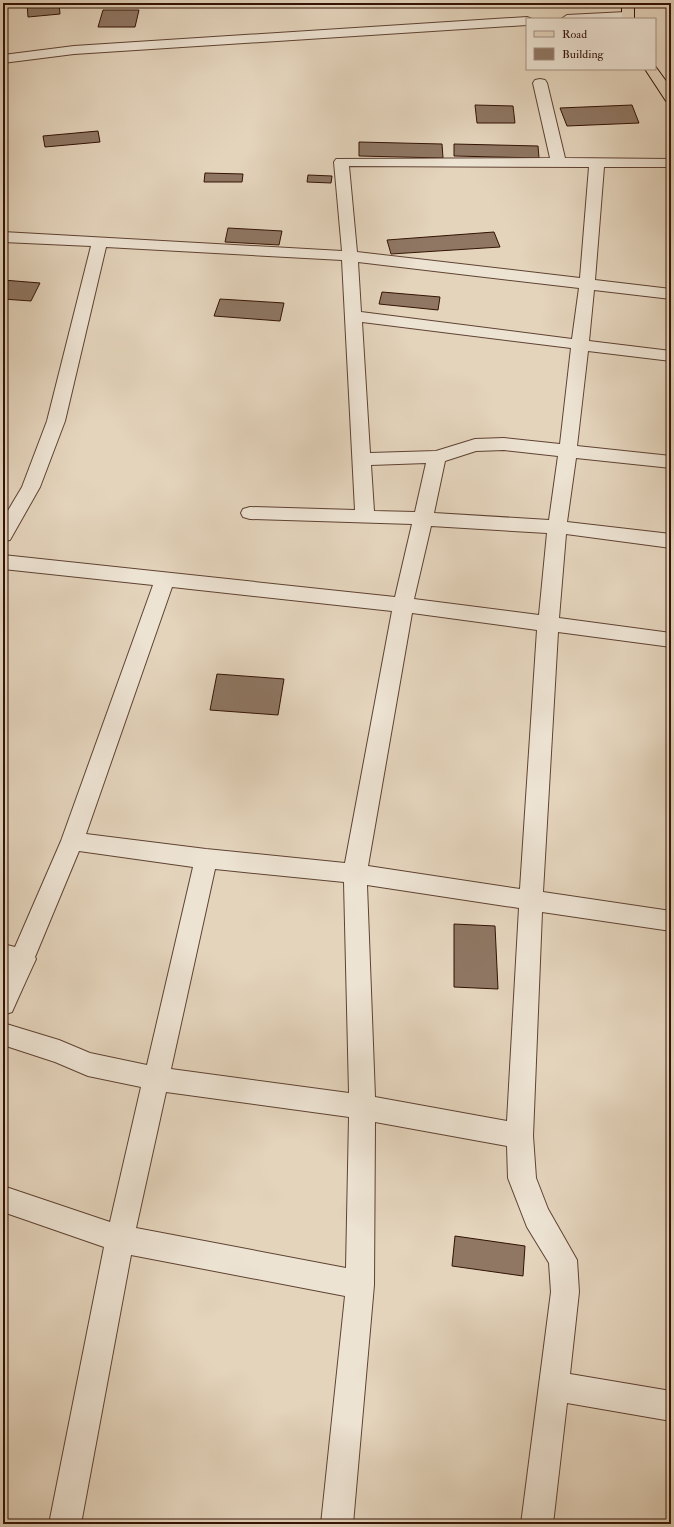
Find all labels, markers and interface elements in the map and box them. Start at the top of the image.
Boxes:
legend [526,18,656,70]
text: Road [562,27,587,42]
text: Building [562,47,605,62]

